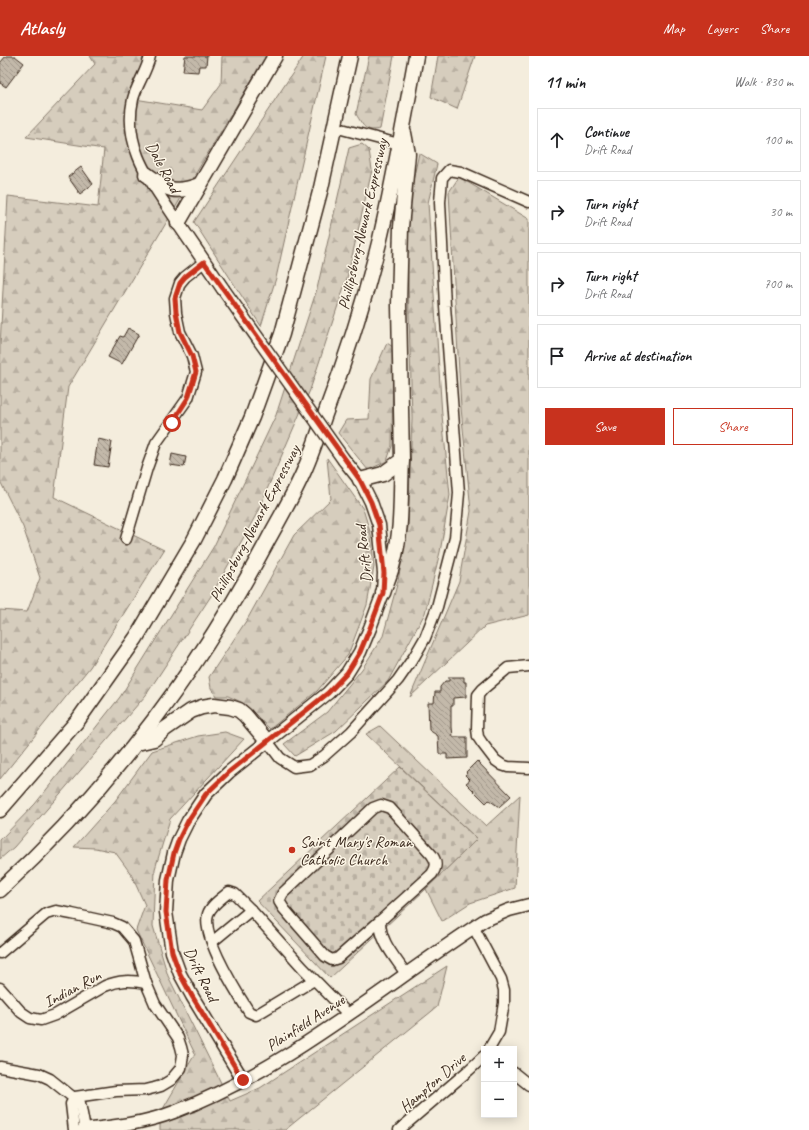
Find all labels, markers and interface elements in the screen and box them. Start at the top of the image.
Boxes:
text: Atlasly [20,16,64,40]
text: Map [663,20,685,37]
text: Layers [707,20,738,37]
text: Share [760,20,789,37]
text: 11 min [545,72,585,93]
text: Walk · 830 m [734,74,793,90]
text: Continue [584,123,629,142]
icon: ahead [546,129,568,151]
text: 100 m [764,132,792,148]
street label: Phillipsburg-Newark Expressway [334,135,393,312]
street label: Dale Road [141,139,186,199]
text: Drift Road [584,142,631,158]
text: Turn right [584,195,637,214]
icon: right [546,201,568,223]
text: 30 m [770,204,792,220]
text: Drift Road [584,214,631,230]
text: Turn right [584,267,637,286]
icon: right [546,273,568,295]
text: 700 m [764,276,792,292]
text: Drift Road [584,286,631,302]
icon: arrive [546,345,568,367]
text: Arrive at destination [584,347,691,366]
button: Save [545,408,665,445]
button: Share [673,408,793,445]
route start [163,414,181,432]
street label: Phillipsburg-Newark Expressway [205,440,305,605]
street label: Drift Road [351,521,377,584]
place label: Saint Mary's Roman Catholic Church [300,832,413,870]
marker: Saint Mary's Roman Catholic Church [287,845,297,855]
street label: Drift Road [179,944,224,1007]
street label: Indian Run [41,965,105,1012]
street label: Plainfield Avenue [262,989,350,1056]
map controls [481,1046,517,1118]
button: + [481,1046,517,1082]
street label: Hampton Drive [395,1047,471,1117]
route end [234,1071,252,1089]
button: − [481,1082,517,1118]

